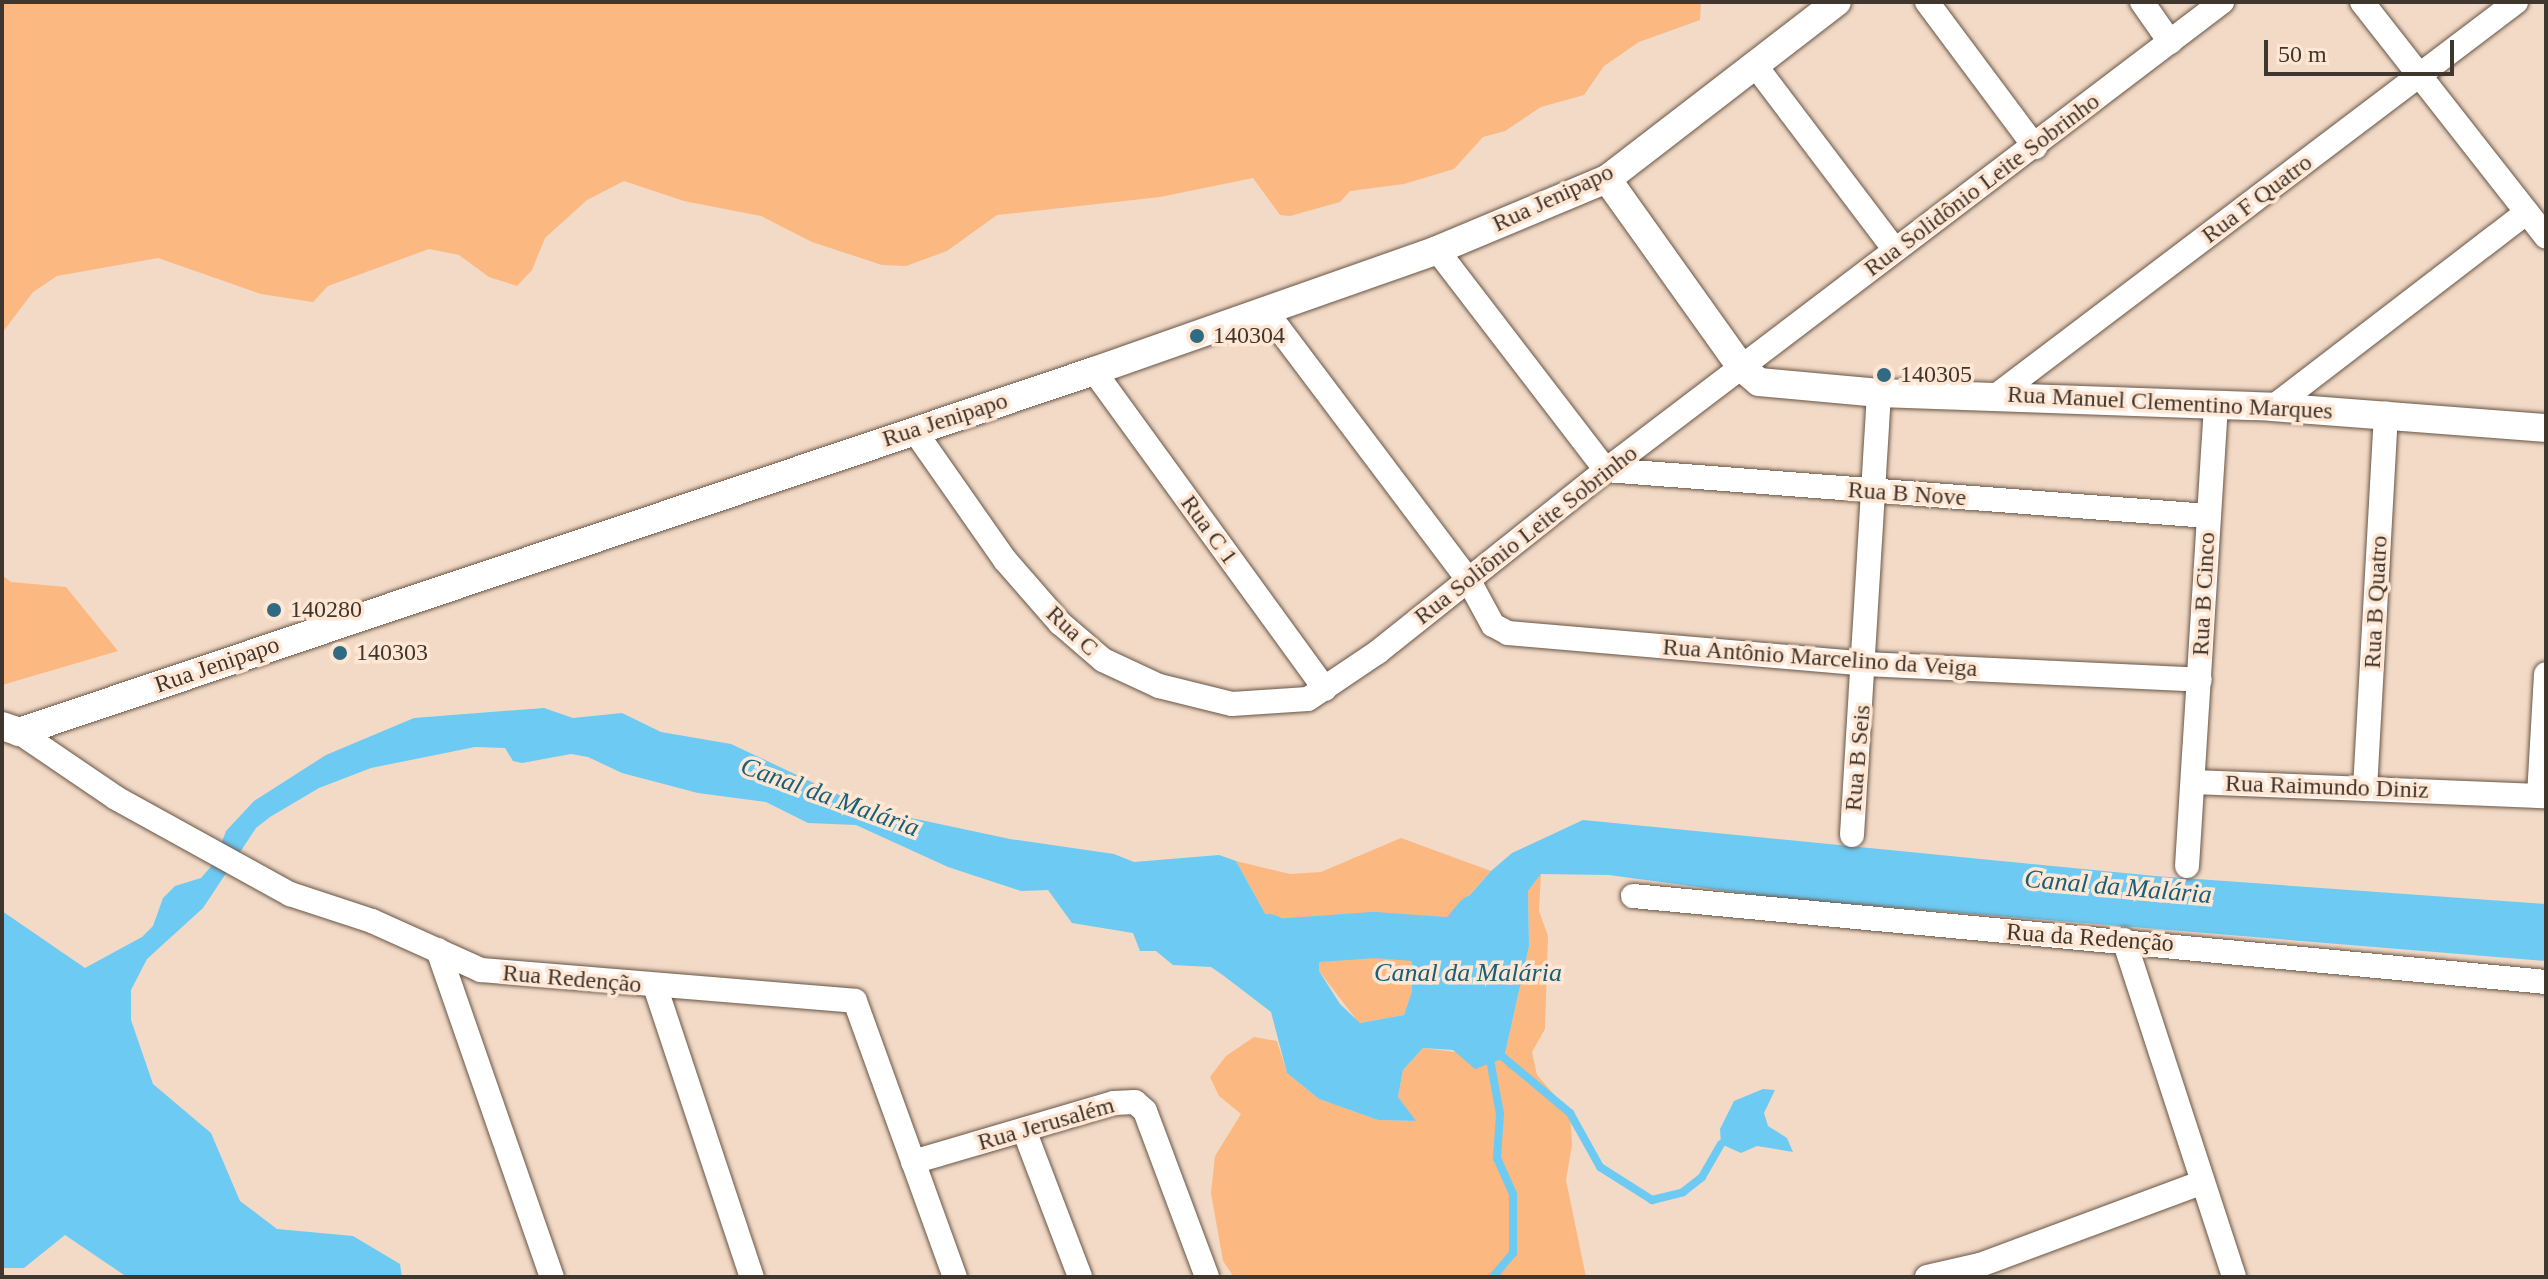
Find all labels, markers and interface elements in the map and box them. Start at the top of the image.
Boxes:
scale bar [2268,24,2458,74]
text: 50 m [2278,41,2327,67]
street label: Rua Solidônio Leite Sobrinho [1859,87,2105,283]
street label: Rua F Quatro [2196,148,2318,250]
street label: Rua Jenipapo [1488,157,1618,239]
place label: 140304 [1213,322,1285,350]
marker: 140304 [1188,327,1206,345]
place label: 140305 [1900,361,1972,389]
marker: 140305 [1875,366,1893,384]
street label: Rua Manuel Clementino Marques [2007,380,2333,426]
street label: Rua Jenipapo [879,386,1011,454]
street label: Rua Soliônio Leite Sobrinho [1409,439,1643,631]
street label: Rua B Nove [1847,475,1967,513]
street label: Rua C 1 [1174,490,1244,570]
street label: Rua B Cinco [2186,531,2222,657]
street label: Rua B Quatro [2358,535,2394,669]
place label: 140280 [290,596,362,624]
street label: Rua C [1040,600,1104,662]
marker: 140280 [265,601,283,619]
street label: Rua Jenipapo [151,630,283,700]
street label: Rua Antônio Marcelino da Veiga [1661,633,1979,683]
place label: 140303 [356,639,428,667]
marker: 140303 [331,644,349,662]
street label: Rua B Seis [1839,704,1877,812]
water label: Canal da Malária [736,750,924,844]
street label: Rua Raimundo Diniz [2225,769,2429,805]
water label: Canal da Malária [2023,863,2213,911]
street label: Rua da Redenção [2005,918,2175,958]
water label: Canal da Malária [1374,957,1562,989]
street label: Rua Redenção [501,959,643,999]
street label: Rua Jerusalém [974,1091,1118,1157]

